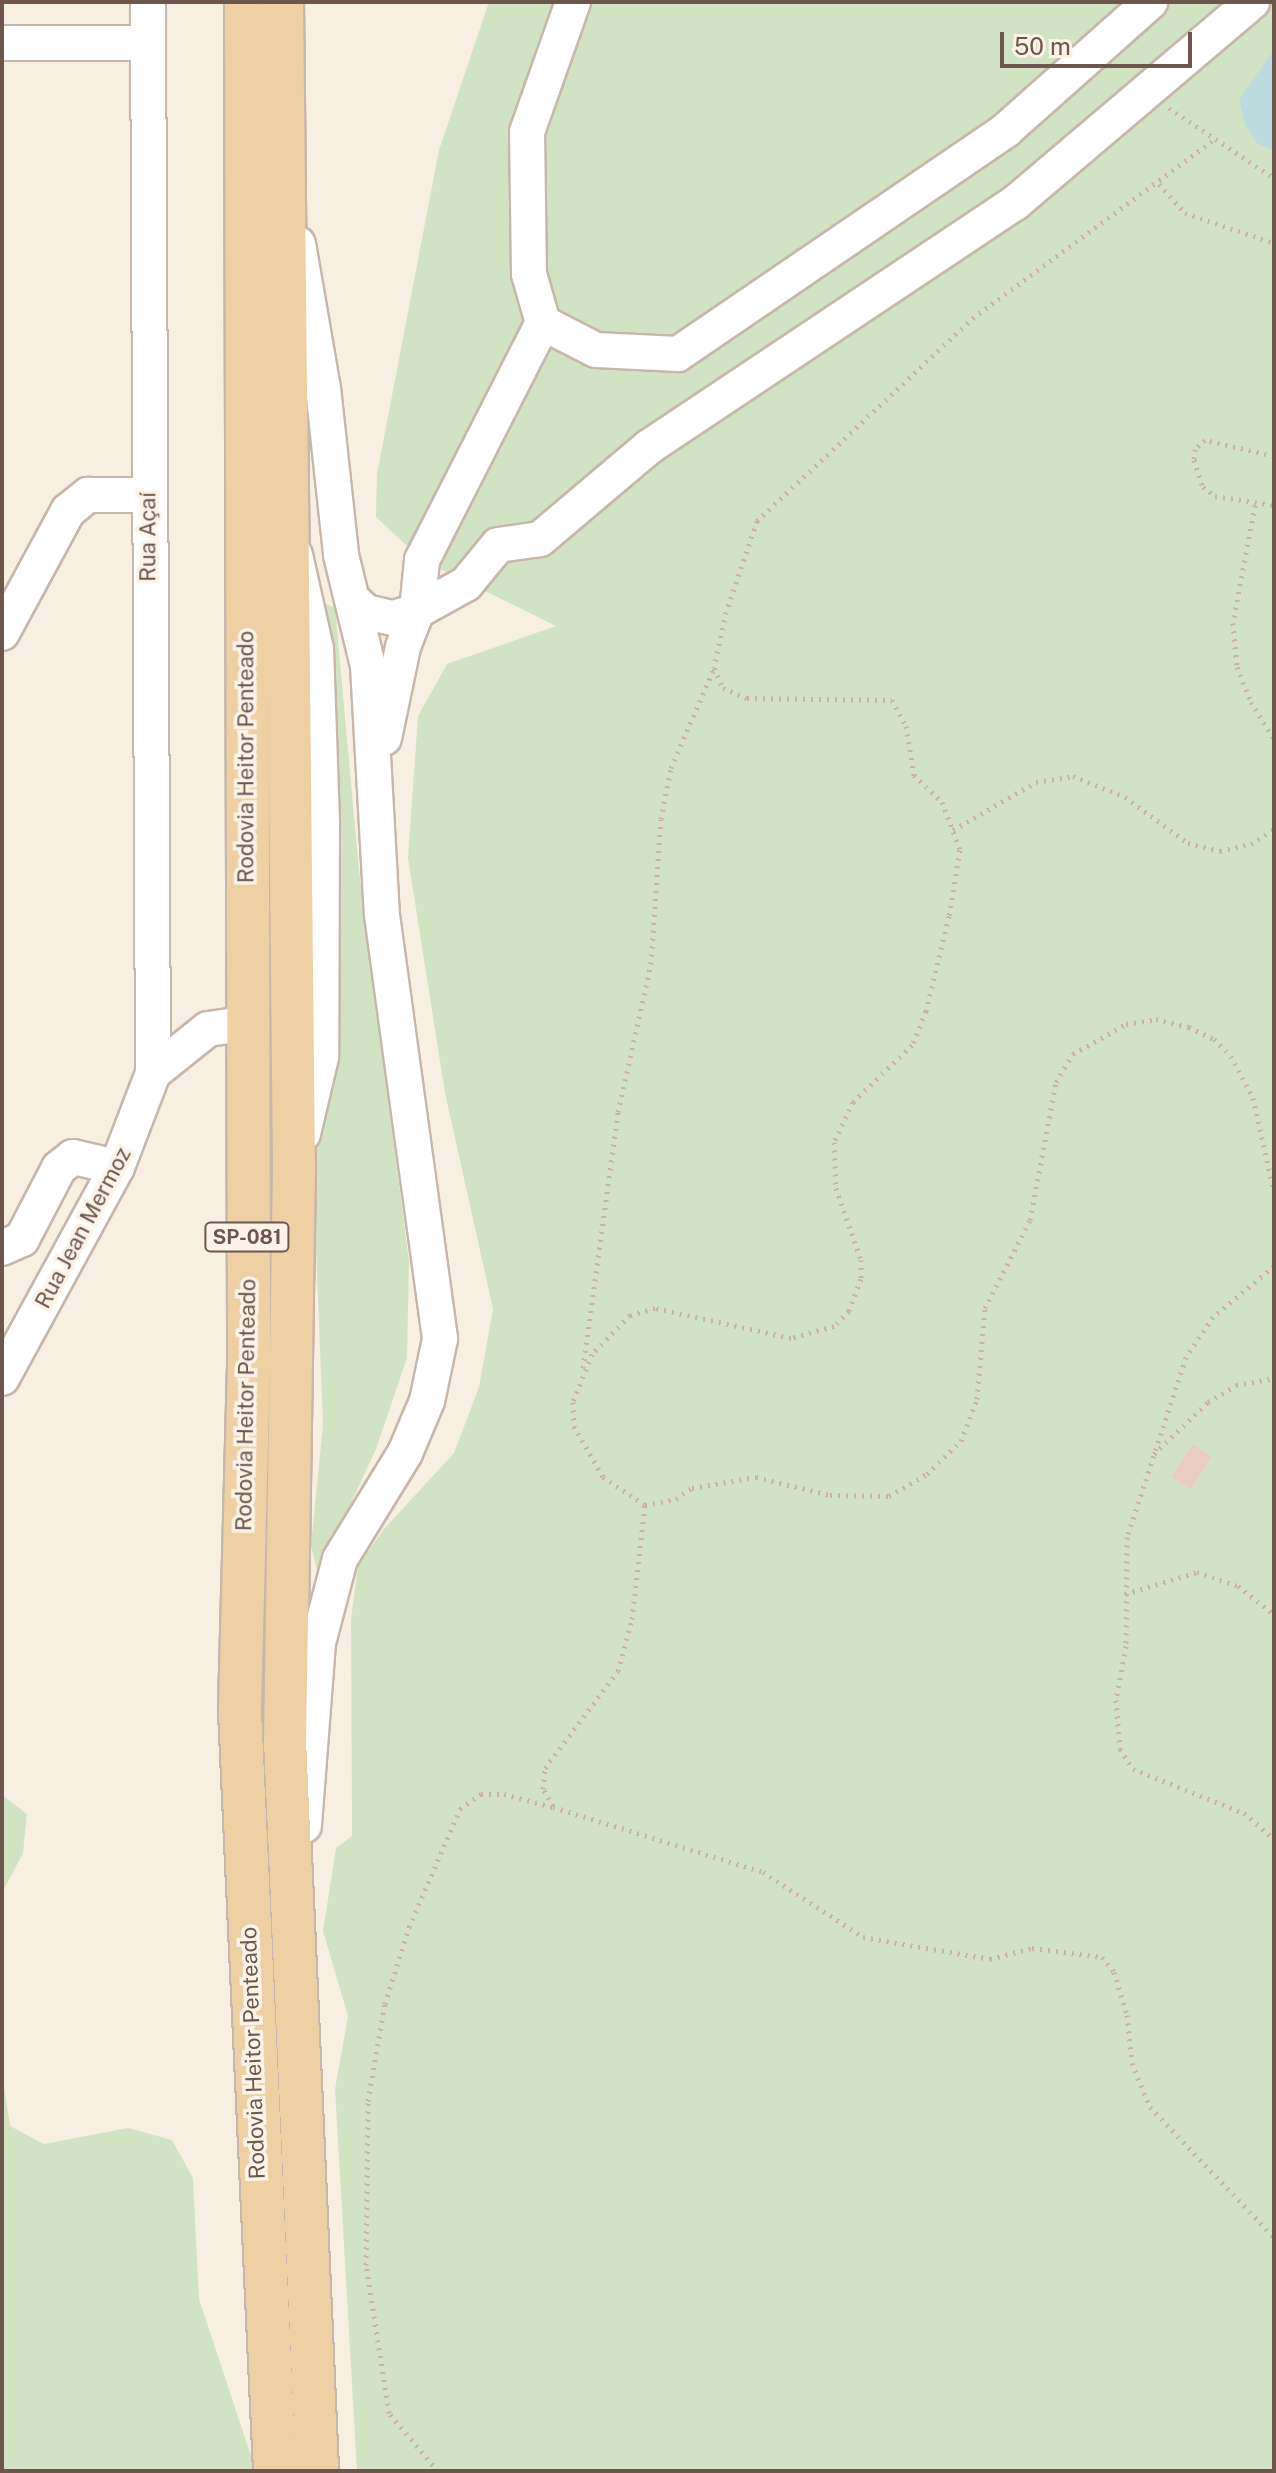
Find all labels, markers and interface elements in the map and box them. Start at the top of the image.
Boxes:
scale bar [1004,16,1196,66]
text: 50 m [1014,32,1071,60]
street label: Rua Açaí [135,492,161,582]
street label: Rodovia Heitor Penteado [233,631,259,883]
street label: Rua Jean Mermoz [30,1143,136,1313]
road number: SP-081 [203,1221,291,1253]
street label: Rodovia Heitor Penteado [231,1279,261,1531]
street label: Rodovia Heitor Penteado [235,1926,271,2180]

